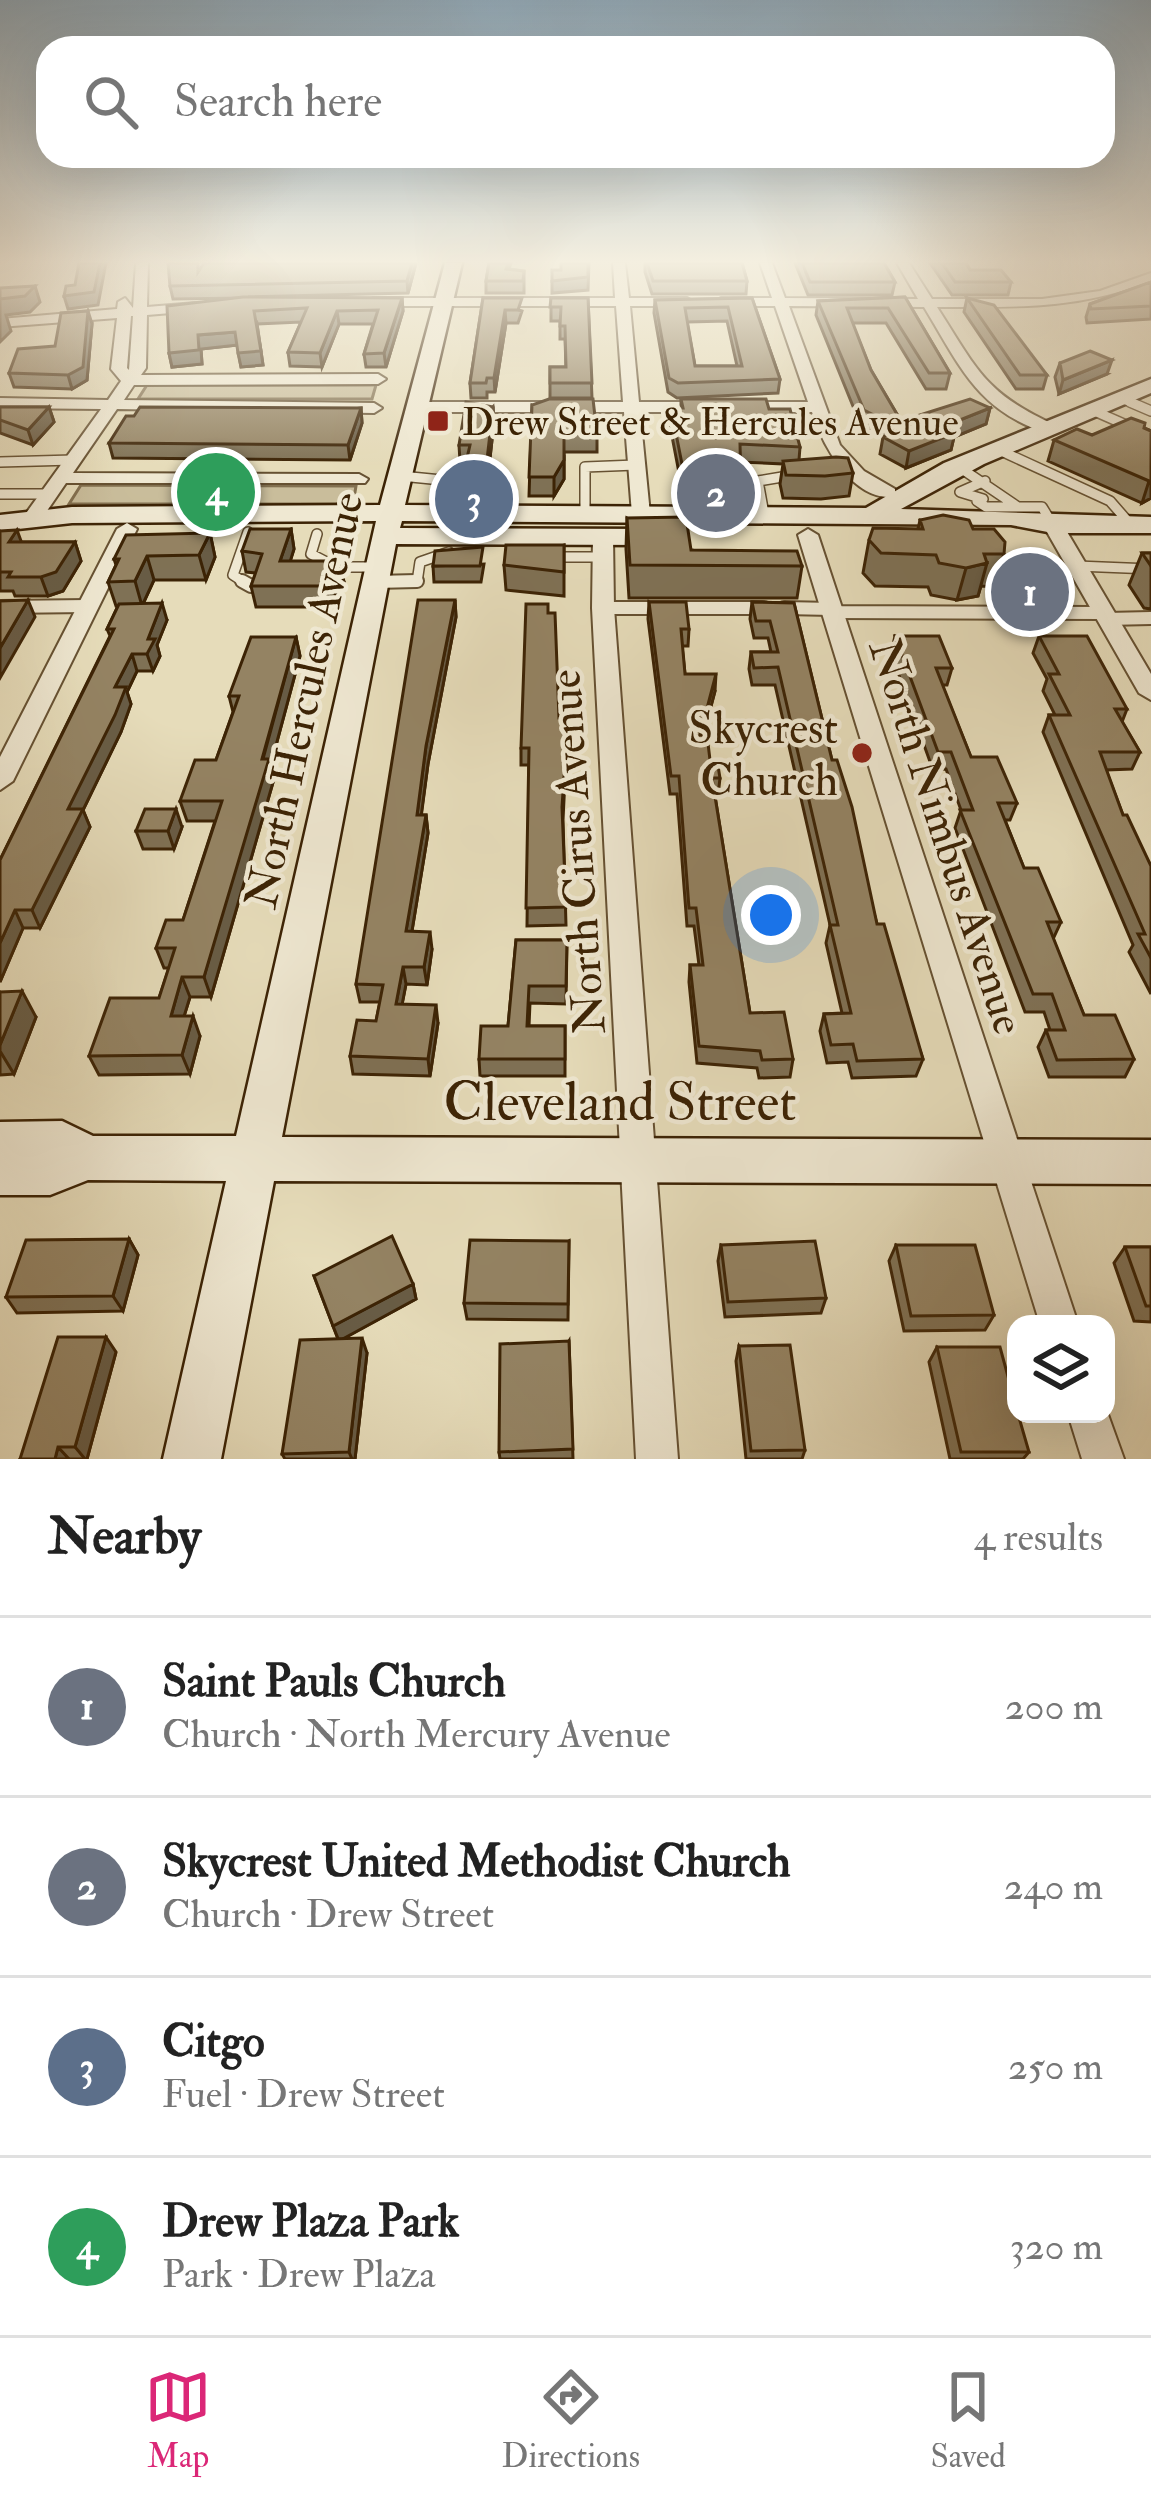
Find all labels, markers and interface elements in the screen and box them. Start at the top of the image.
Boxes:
search box [36,36,1115,168]
icon: search [78,69,144,135]
text: Search here [174,74,382,130]
place label: Drew Street & Hercules Avenue [462,398,959,447]
marker: Drew Street & Hercules Avenue [425,408,451,434]
pin: 4 [177,447,255,537]
pin: 2 [677,448,755,538]
pin: 3 [435,454,513,544]
street label: North Hercules Avenue [234,487,376,914]
pin: 1 [991,547,1069,637]
street label: North Nimbus Avenue [856,632,1036,1041]
street label: North Cirus Avenue [537,668,619,1036]
place label: Skycrest Church [688,701,838,809]
marker: Skycrest Church [849,740,875,766]
your location [741,885,801,945]
street label: Cleveland Street [444,1069,796,1137]
map controls [1007,1315,1115,1423]
button: layers [1007,1315,1115,1423]
text: Nearby [48,1505,201,1569]
text: 4 results [974,1513,1103,1562]
text: Saint Pauls Church [162,1654,506,1710]
text: 1 [80,1682,94,1731]
text: 200 m [1005,1682,1103,1731]
text: Church · North Mercury Avenue [162,1710,671,1759]
text: Skycrest United Methodist Church [162,1834,791,1890]
text: 2 [77,1862,97,1911]
text: 240 m [1004,1862,1103,1911]
text: Church · Drew Street [162,1890,494,1939]
text: Citgo [162,2014,265,2070]
text: 3 [80,2042,94,2091]
text: 250 m [1008,2042,1103,2091]
text: Fuel · Drew Street [162,2070,445,2119]
text: Drew Plaza Park [162,2194,459,2250]
text: 4 [76,2222,98,2271]
text: 320 m [1010,2222,1103,2271]
text: Park · Drew Plaza [162,2250,436,2299]
tab: Map [145,2364,211,2477]
tab: Directions [502,2364,640,2477]
tab: Saved [930,2364,1006,2477]

